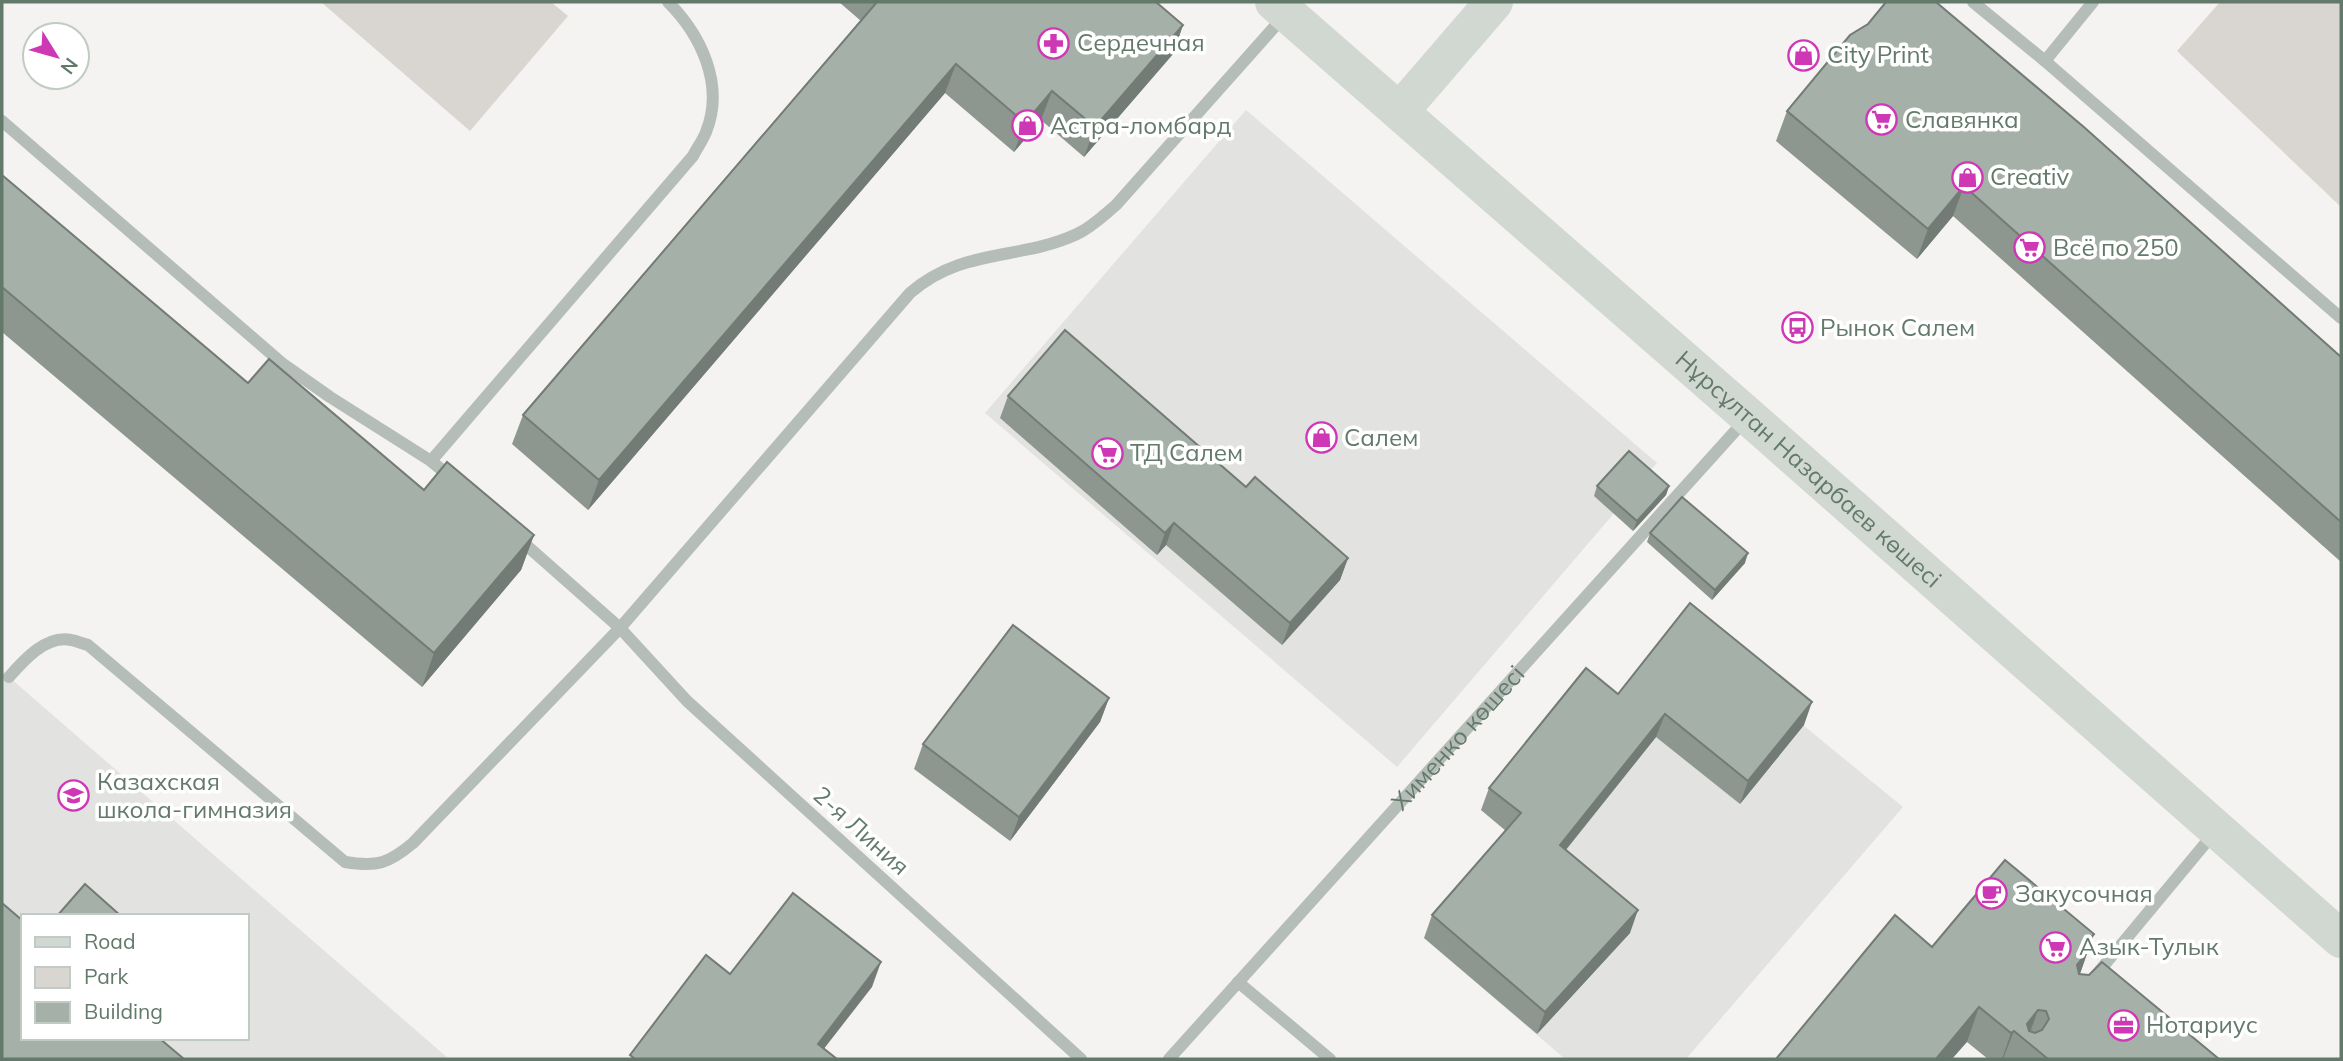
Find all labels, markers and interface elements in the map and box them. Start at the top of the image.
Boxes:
north arrow [21,21,91,91]
pharmacy icon: Сердечная [1037,26,1071,60]
place label: Сердечная [1077,27,1205,57]
shop icon: City Print [1787,38,1821,72]
place label: City Print [1827,39,1929,69]
text: N [56,53,83,79]
supermarket icon: Славянка [1865,103,1899,137]
place label: Славянка [1905,104,2019,134]
shop icon: Астра-ломбард [1010,109,1044,143]
place label: Астра-ломбард [1050,110,1231,140]
shop icon: Creativ [1950,160,1984,194]
place label: Creativ [1990,161,2070,191]
supermarket icon: Всё по 250 [2013,231,2047,265]
place label: Всё по 250 [2053,232,2179,262]
bus stop icon: Рынок Салем [1780,311,1814,345]
place label: Рынок Салем [1820,312,1975,342]
street label: Нұрсұлтан Назарбаев көшесі [1670,344,1948,594]
shop icon: Салем [1304,421,1338,455]
place label: Салем [1344,422,1418,452]
supermarket icon: ТД Салем [1090,436,1124,470]
place label: ТД Салем [1130,437,1243,467]
street label: Хименко көшесі [1385,659,1531,816]
place label: Казахская школа-гимназия [97,766,292,824]
school or university icon: Казахская школа-гимназия [57,779,91,813]
street label: 2-я Линия [808,779,916,881]
cafe icon: Закусочная [1975,877,2009,911]
place label: Закусочная [2015,878,2153,908]
legend [21,914,248,1040]
text: Road [84,928,135,954]
supermarket icon: Азык-Тулык [2039,930,2073,964]
place label: Азык-Тулык [2079,931,2219,961]
text: Park [84,963,128,989]
text: Building [84,998,163,1024]
office icon: Нотариус [2106,1008,2140,1042]
place label: Нотариус [2146,1009,2258,1039]

